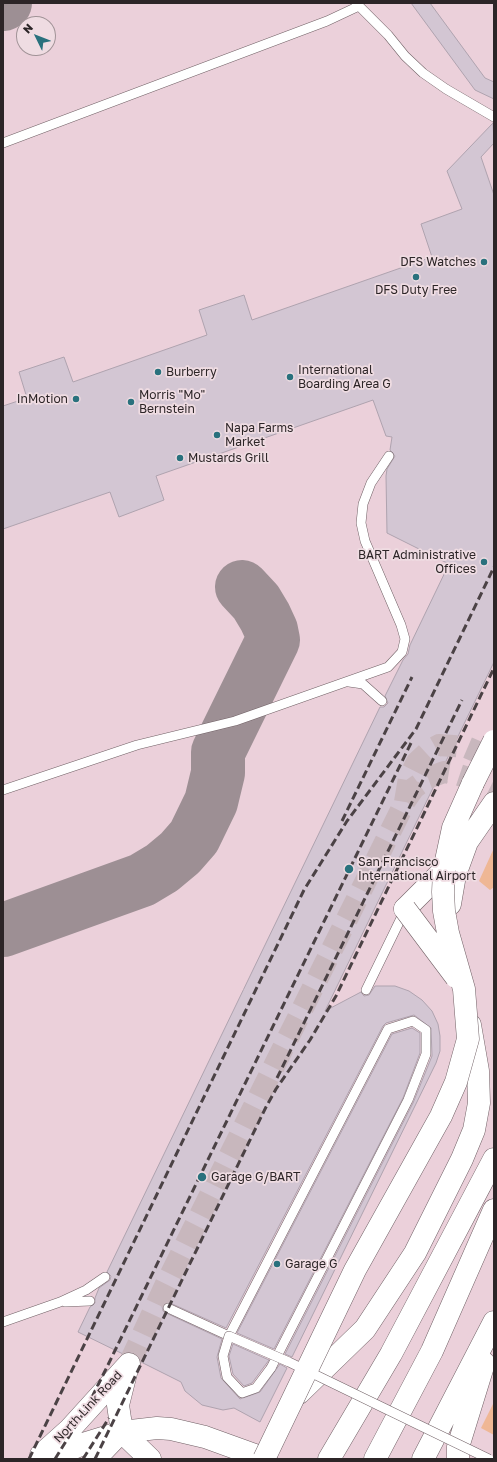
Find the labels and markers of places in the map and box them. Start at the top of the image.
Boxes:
place label: DFS Watches [400,255,476,269]
marker: DFS Watches [479,257,489,267]
marker: DFS Duty Free [411,272,421,282]
place label: DFS Duty Free [375,283,457,297]
place label: International Boarding Area G [298,363,391,391]
place label: Burberry [166,365,217,379]
marker: Burberry [153,367,163,377]
marker: International Boarding Area G [285,372,295,382]
place label: Morris "Mo" Bernstein [139,388,205,416]
place label: InMotion [17,392,68,406]
marker: InMotion [71,394,81,404]
marker: Morris "Mo" Bernstein [126,397,136,407]
place label: Napa Farms Market [225,421,293,449]
marker: Napa Farms Market [212,430,222,440]
place label: Mustards Grill [188,451,269,465]
marker: Mustards Grill [175,453,185,463]
place label: BART Administrative Offices [358,548,476,576]
marker: BART Administrative Offices [479,557,489,567]
place label: San Francisco International Airport [358,855,476,883]
marker: San Francisco International Airport [343,863,355,875]
place label: Garage G/BART [211,1170,300,1184]
marker: Garage G/BART [196,1171,208,1183]
place label: Garage G [285,1257,337,1271]
marker: Garage G [272,1259,282,1269]

